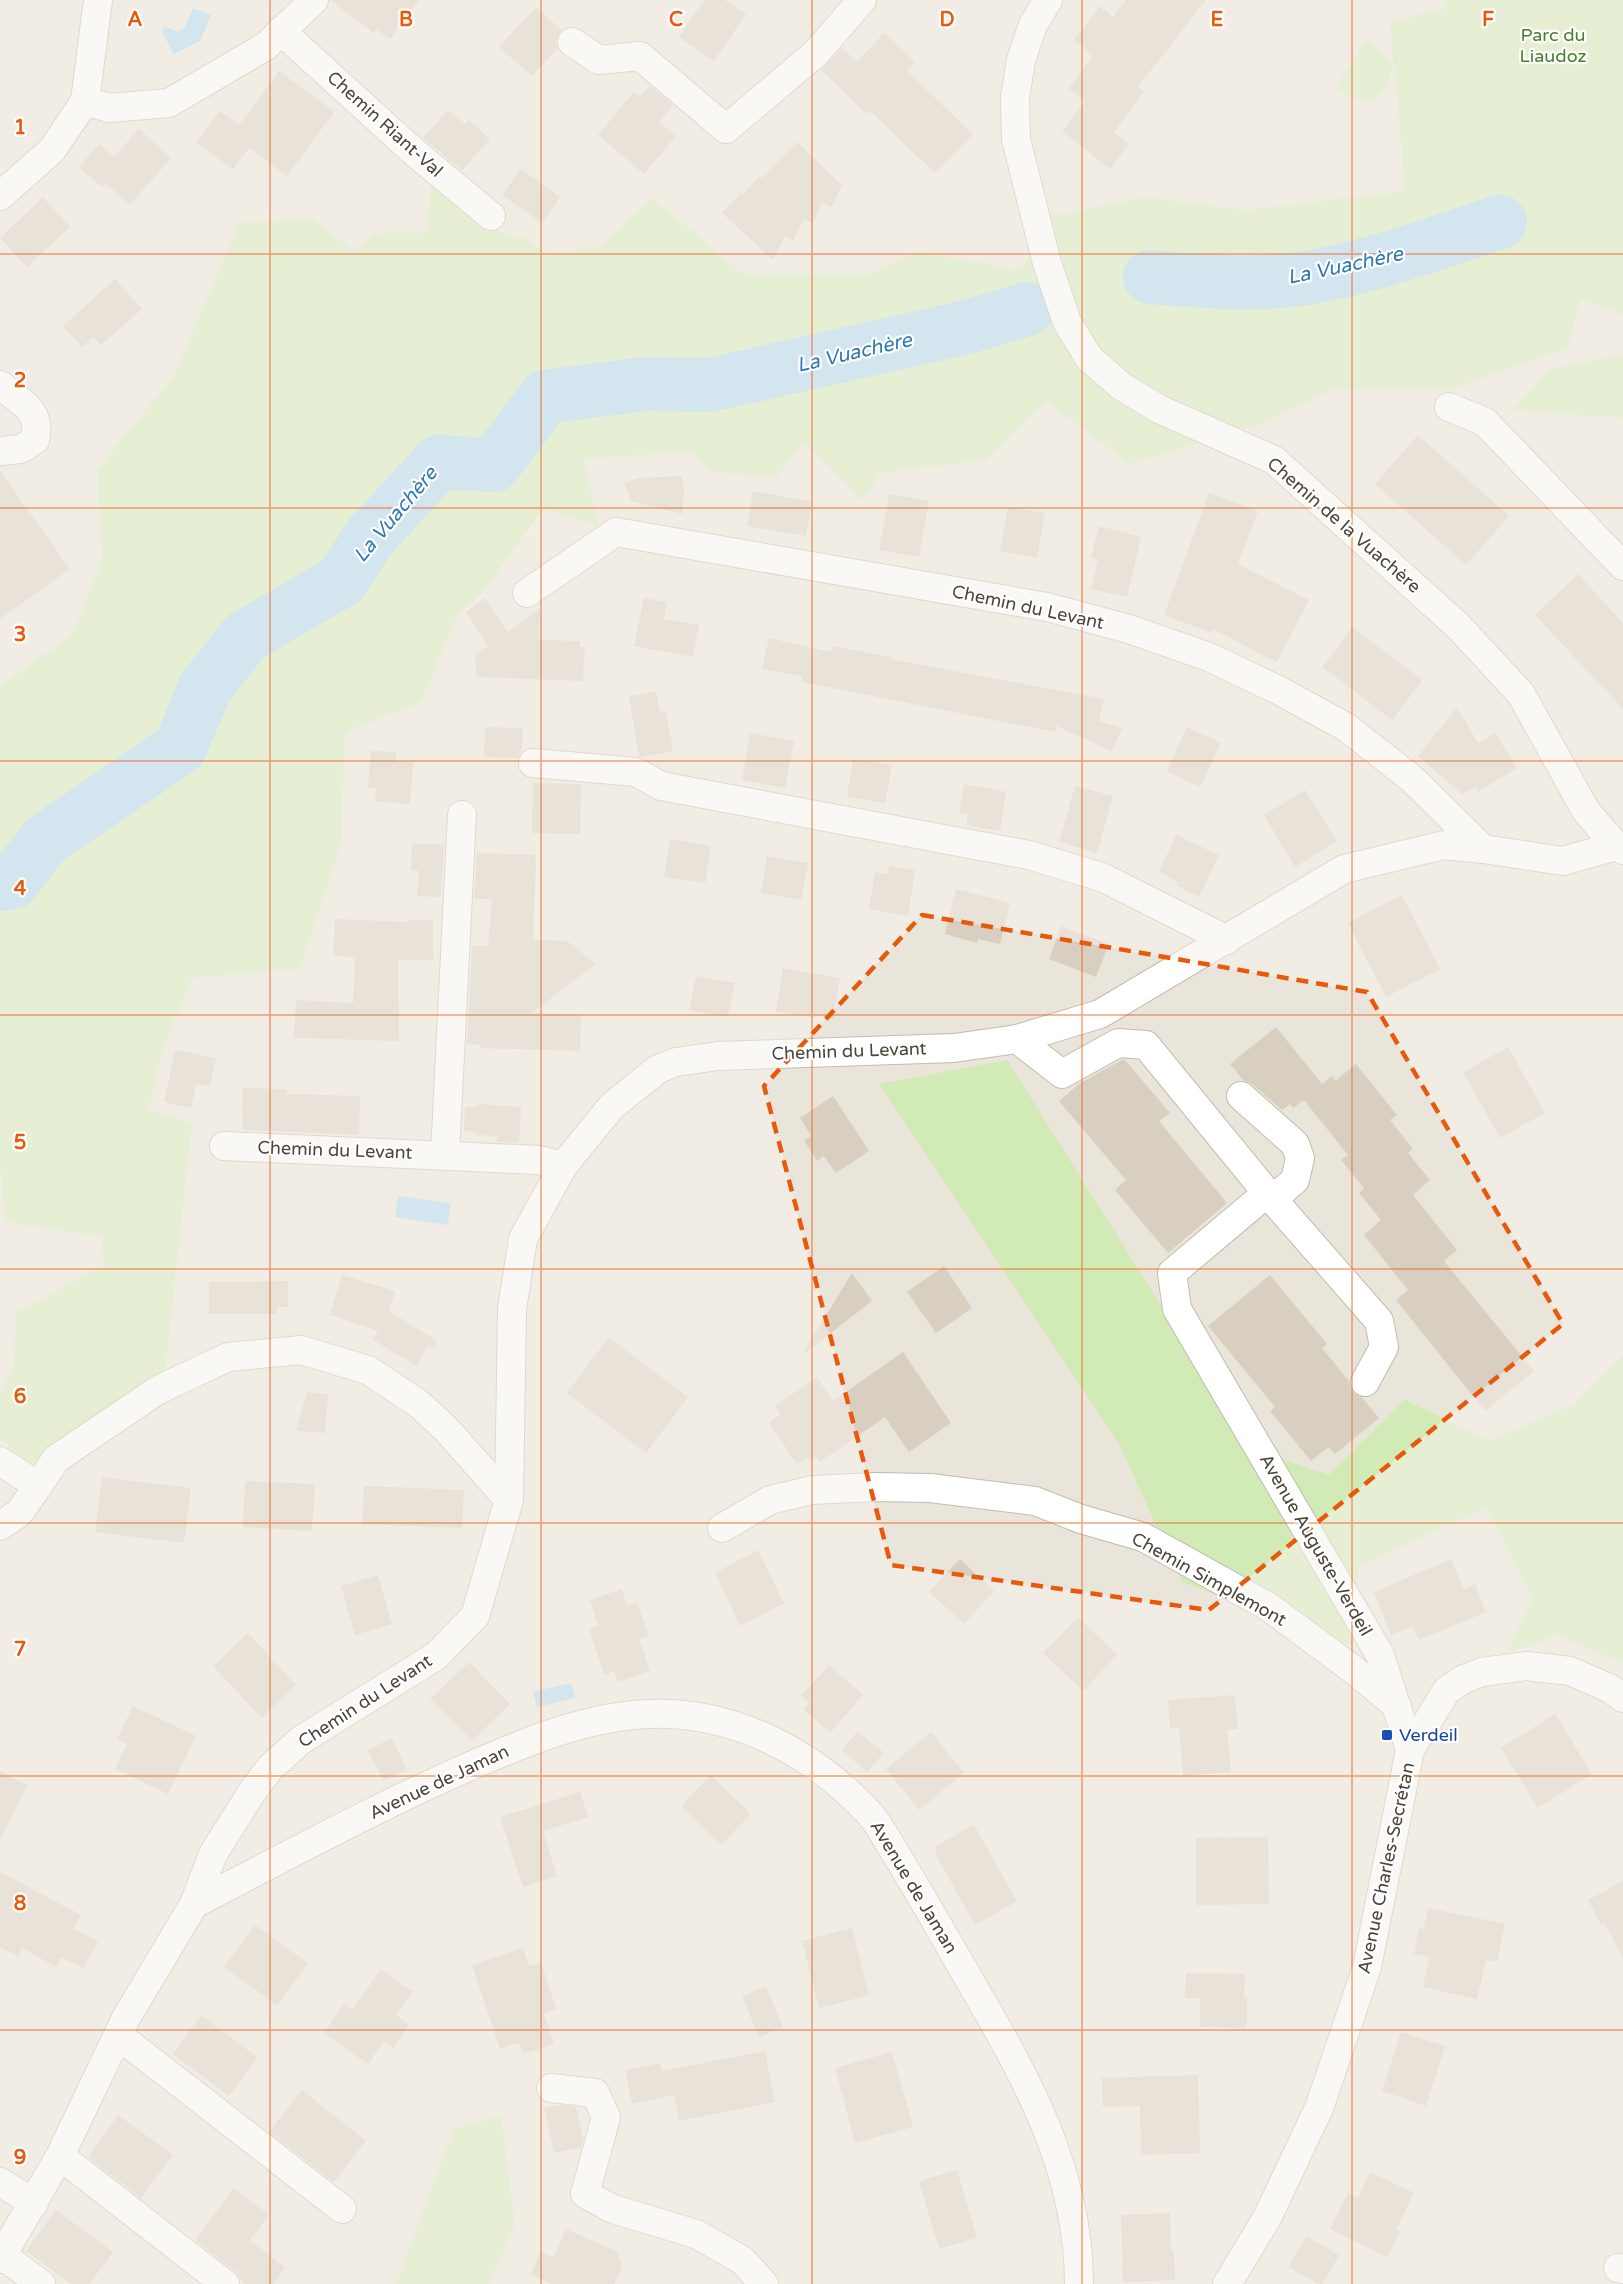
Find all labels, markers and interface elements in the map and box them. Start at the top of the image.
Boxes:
text: A [128,8,143,32]
text: B [399,8,413,32]
text: C [669,8,683,32]
text: D [939,8,955,32]
text: E [1211,8,1224,32]
text: F [1482,8,1494,32]
park label: Parc du Liaudoz [1519,24,1587,67]
street label: Chemin Riant-Val [323,66,447,182]
text: 1 [14,116,26,140]
water label: La Vuachère [1285,242,1407,290]
water label: La Vuachère [794,328,916,378]
text: 2 [14,369,26,393]
street label: Chemin de la Vuachère [1263,452,1425,598]
water label: La Vuachère [349,461,444,567]
street label: Chemin du Levant [950,580,1106,634]
text: 3 [14,623,26,647]
text: 4 [14,877,27,901]
street label: Chemin du Levant [771,1037,927,1065]
text: 5 [14,1131,26,1155]
street label: Chemin du Levant [257,1136,413,1164]
text: 6 [14,1385,26,1409]
street label: Avenue Auguste-Verdeil [1255,1450,1377,1640]
street label: Chemin Simplemont [1128,1527,1290,1631]
text: 7 [14,1638,26,1662]
street label: Chemin du Levant [294,1650,436,1752]
place label: Verdeil [1399,1724,1458,1746]
marker: Verdeil [1380,1728,1394,1742]
street label: Avenue de Jaman [366,1740,512,1824]
street label: Avenue Charles-Secrétan [1353,1760,1419,1976]
street label: Avenue de Jaman [866,1816,962,1958]
text: 8 [14,1892,26,1916]
text: 9 [14,2146,26,2170]

